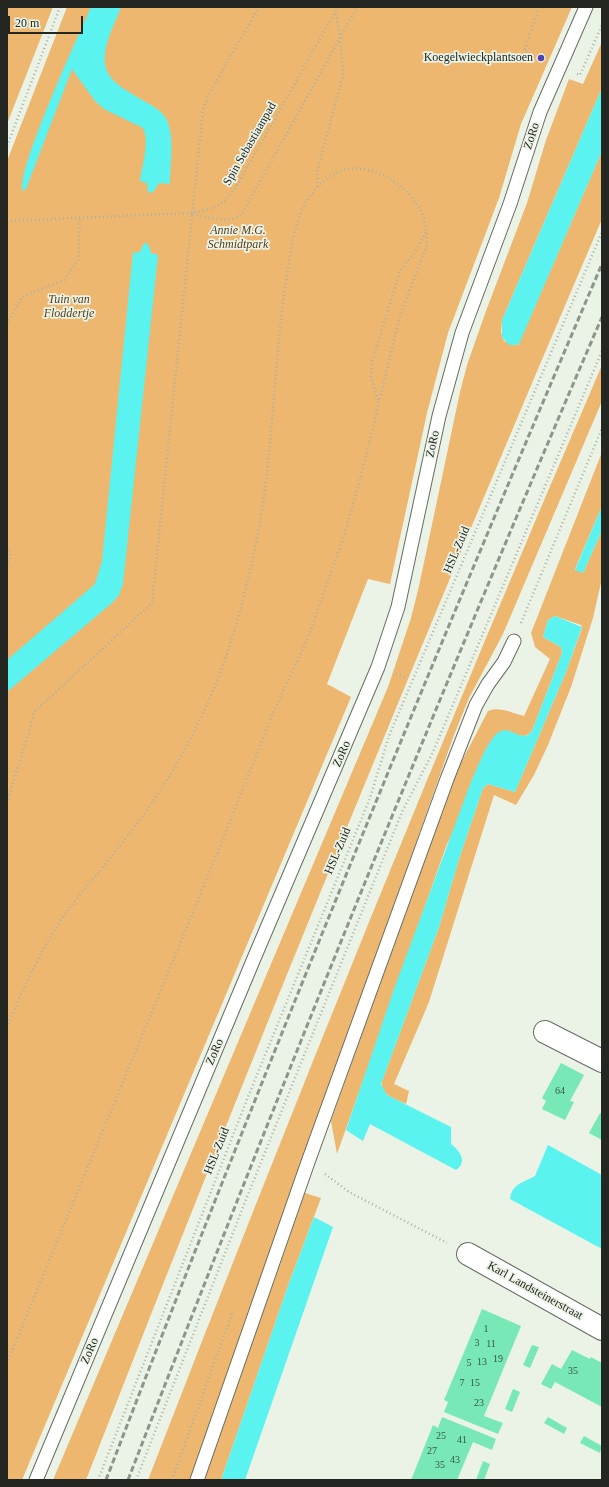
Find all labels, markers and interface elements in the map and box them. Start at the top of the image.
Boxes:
scale bar [10,8,85,34]
text: 20 m [15,16,39,30]
place label: Koegelwieckplantsoen [424,51,533,65]
marker: Koegelwieckplantsoen [536,53,546,63]
street label: Spin Sebastiaanpad [220,100,280,188]
street label: ZoRo [521,121,543,151]
park label: Annie M.G. Schmidtpark [208,224,268,252]
park label: Tuin van Floddertje [44,293,94,321]
street label: ZoRo [423,429,443,459]
street label: HSL-Zuid [441,524,473,576]
street label: ZoRo [330,739,354,769]
street label: HSL-Zuid [322,825,354,877]
street label: ZoRo [203,1037,227,1067]
house number: 64 [555,1085,565,1097]
street label: HSL-Zuid [201,1125,233,1177]
street label: Karl Landsteinerstraat [485,1259,585,1323]
house number: 1 [484,1323,488,1335]
street label: ZoRo [78,1336,102,1366]
house number: 3 [474,1337,480,1349]
house number: 11 [486,1338,496,1350]
house number: 19 [493,1353,503,1365]
house number: 13 [477,1356,487,1368]
house number: 5 [466,1357,472,1369]
house number: 35 [568,1365,578,1377]
house number: 7 [460,1377,464,1389]
house number: 15 [470,1377,480,1389]
house number: 23 [474,1397,484,1409]
house number: 25 [436,1430,446,1442]
house number: 41 [457,1434,467,1446]
house number: 27 [427,1445,437,1457]
house number: 43 [450,1454,460,1466]
house number: 35 [435,1459,445,1471]

